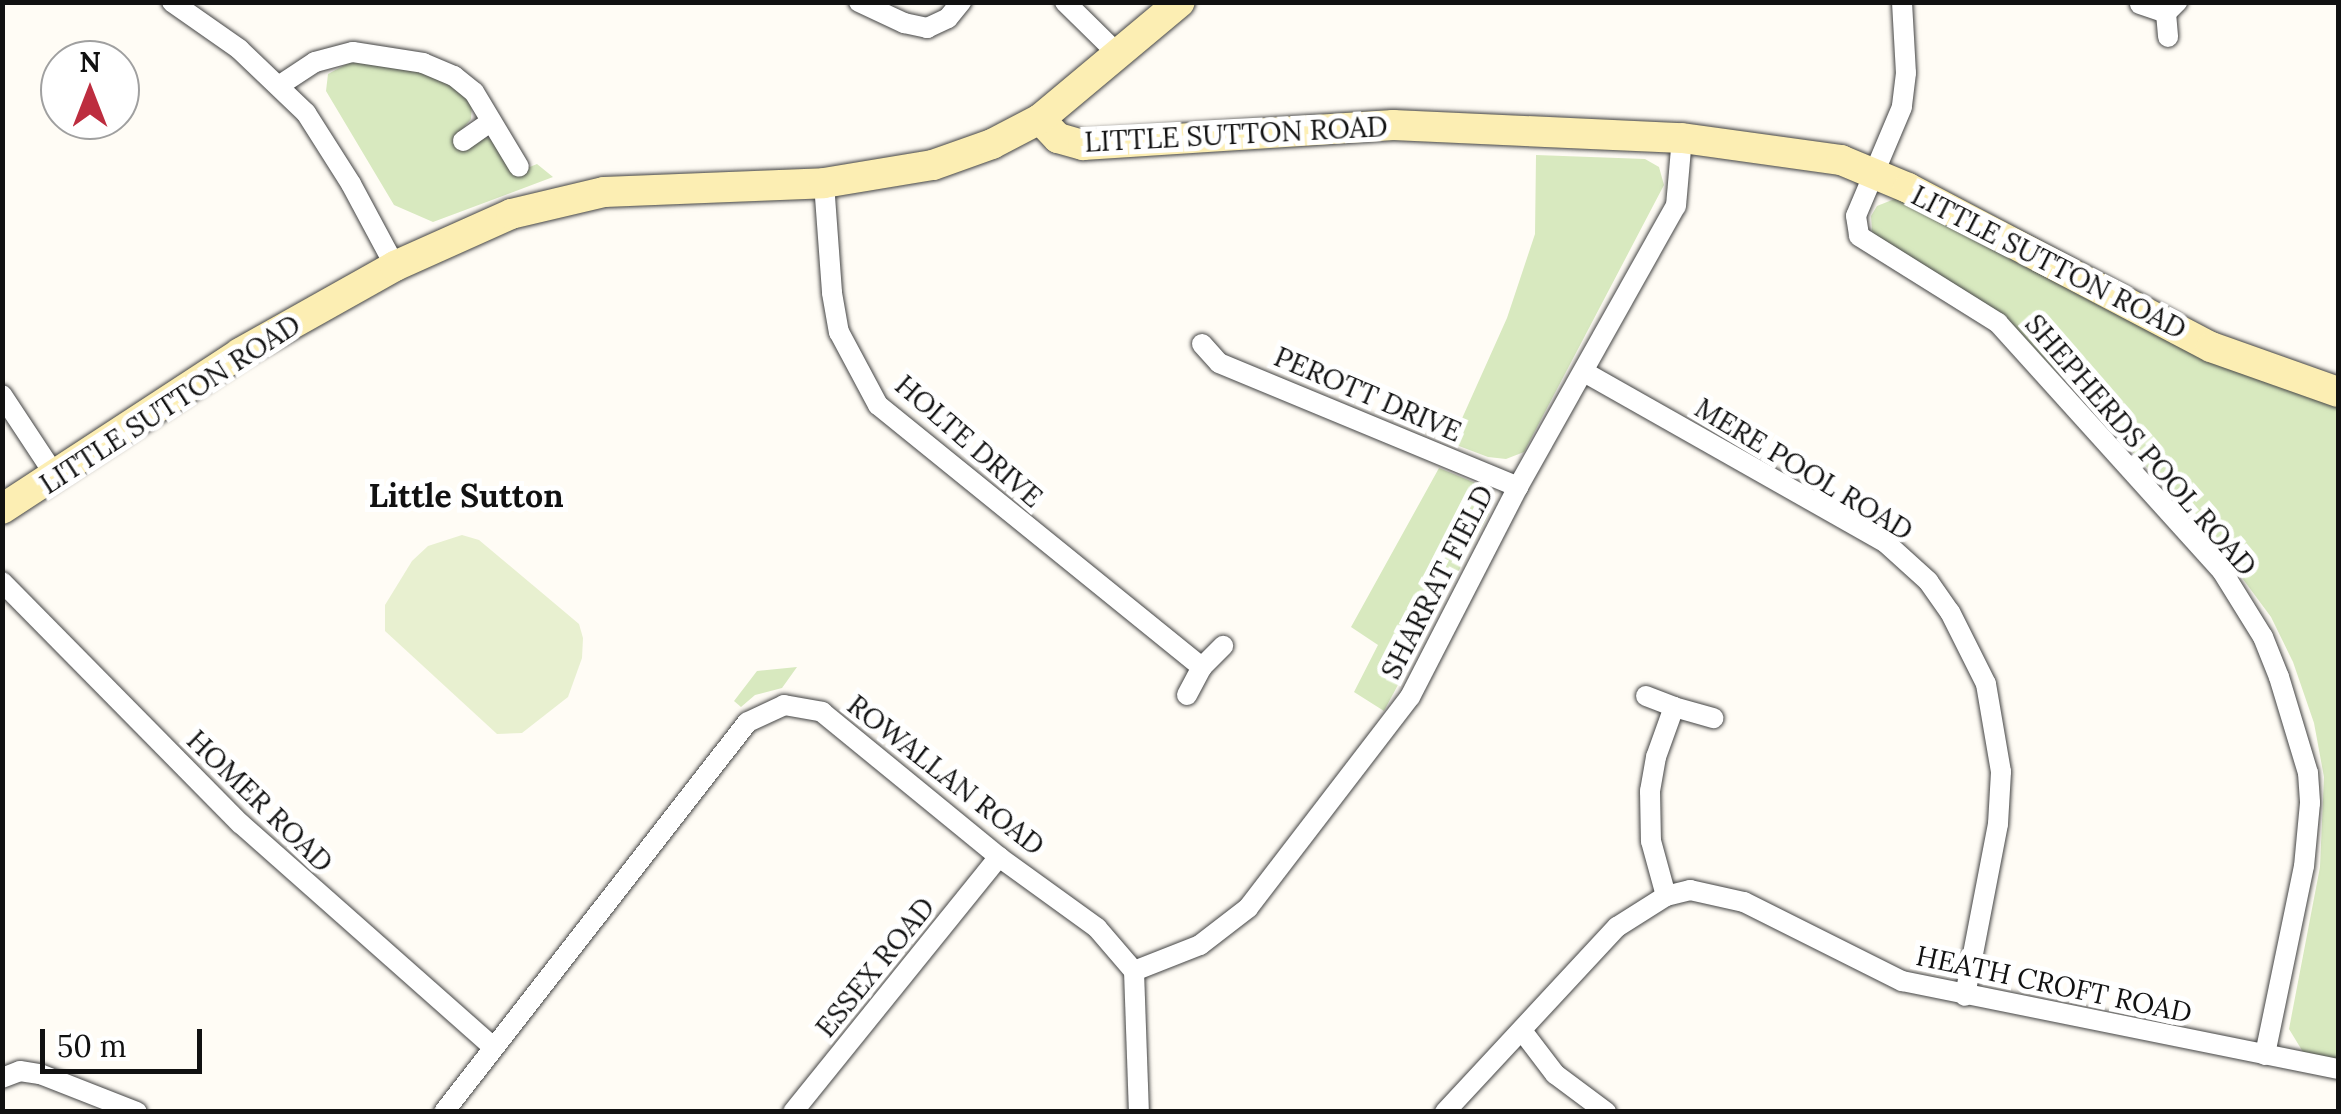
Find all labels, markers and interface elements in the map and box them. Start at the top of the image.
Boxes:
north arrow [40,40,140,140]
text: N [79,44,101,80]
street label: LITTLE SUTTON ROAD [1083,109,1389,159]
street label: LITTLE SUTTON ROAD [1906,178,2192,346]
street label: LITTLE SUTTON ROAD [34,307,306,501]
street label: SHEPHERDS POOL ROAD [2018,307,2264,583]
street label: PEROTT DRIVE [1269,339,1467,449]
street label: HOLTE DRIVE [889,368,1049,514]
street label: MERE POOL ROAD [1689,391,1919,547]
district label: Little Sutton [368,477,564,515]
street label: SHARRAT FIELD [1374,479,1500,685]
street label: ROWALLAN ROAD [841,688,1051,862]
street label: HOMER ROAD [180,723,340,879]
street label: ESSEX ROAD [808,890,942,1044]
street label: HEATH CROFT ROAD [1913,938,2195,1030]
scale bar [45,1009,208,1071]
text: 50 m [57,1027,127,1065]

